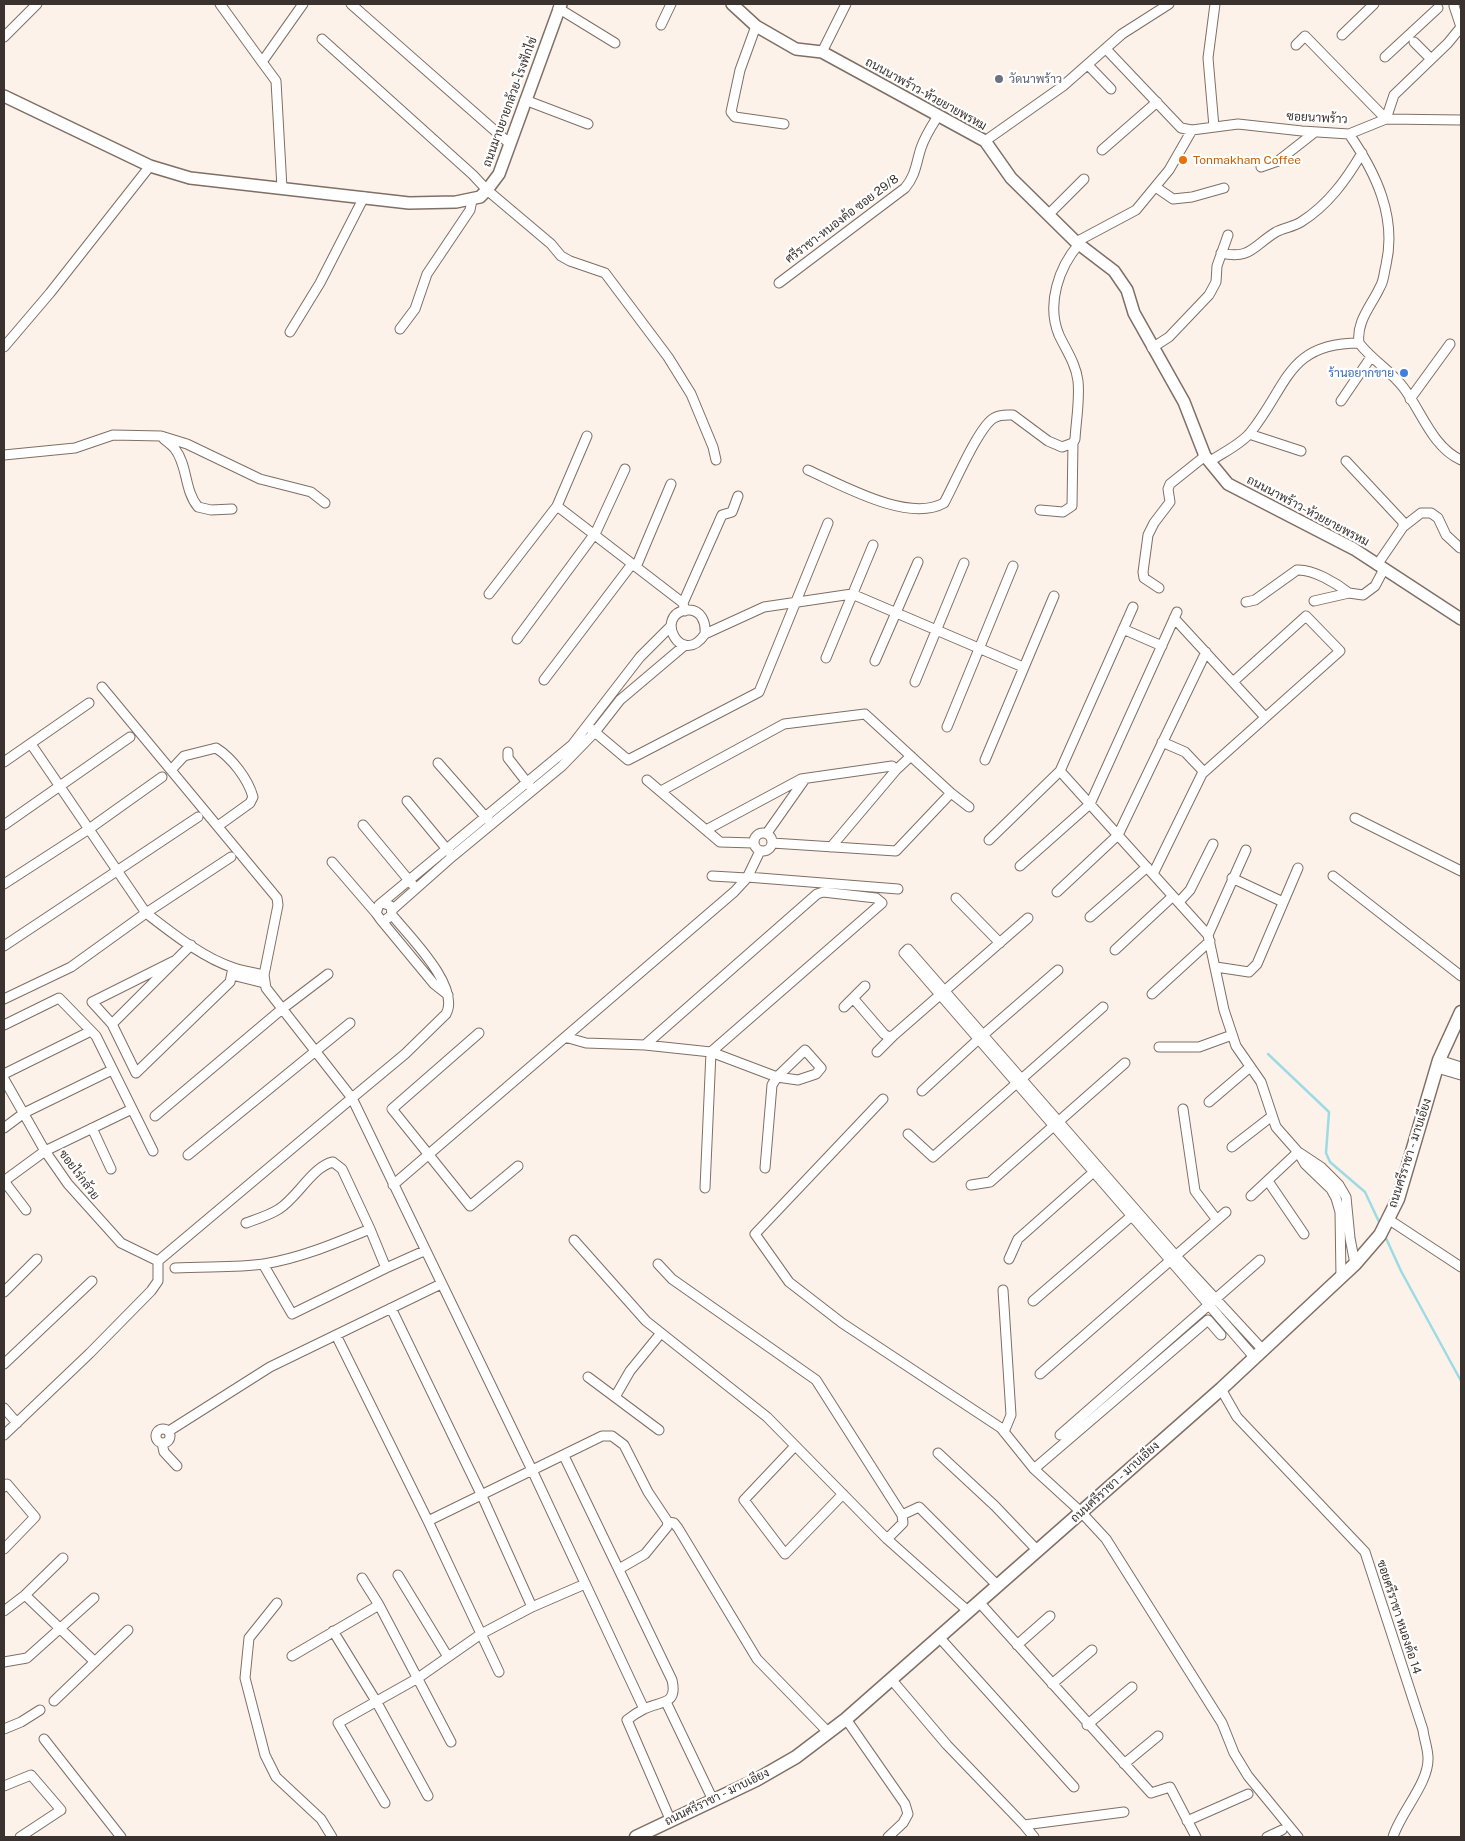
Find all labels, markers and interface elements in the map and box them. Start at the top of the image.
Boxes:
street label: ถนนมาบยายกล้วย-โรงฟักไข่ [480,35,540,169]
street label: ถนนนาพร้าว-ห้วยยายพรหม [863,55,989,133]
place label: วัดนาพร้าว [1009,72,1062,86]
marker: วัดนาพร้าว [993,73,1005,85]
street label: ซอยนาพร้าว [1286,109,1348,127]
place label: Tonmakham Coffee [1193,153,1301,167]
marker: Tonmakham Coffee [1177,154,1189,166]
street label: ศรีราชา-หนองค้อ ซอย 29/8 [783,172,901,266]
place label: ร้านอยากขาย [1328,366,1394,380]
marker: ร้านอยากขาย [1398,367,1410,379]
street label: ถนนนาพร้าว-ห้วยยายพรหม [1244,473,1372,549]
street label: ถนนศรีราชา - มาบเอียง [1385,1096,1435,1210]
street label: ซอยไร่กล้วย [56,1147,102,1203]
street label: ถนนศรีราชา - มาบเอียง [1068,1438,1162,1526]
street label: ซอยศรีราชา หนองค้อ 14 [1374,1558,1424,1676]
street label: ถนนศรีราชา - มาบเอียง [662,1765,772,1829]

